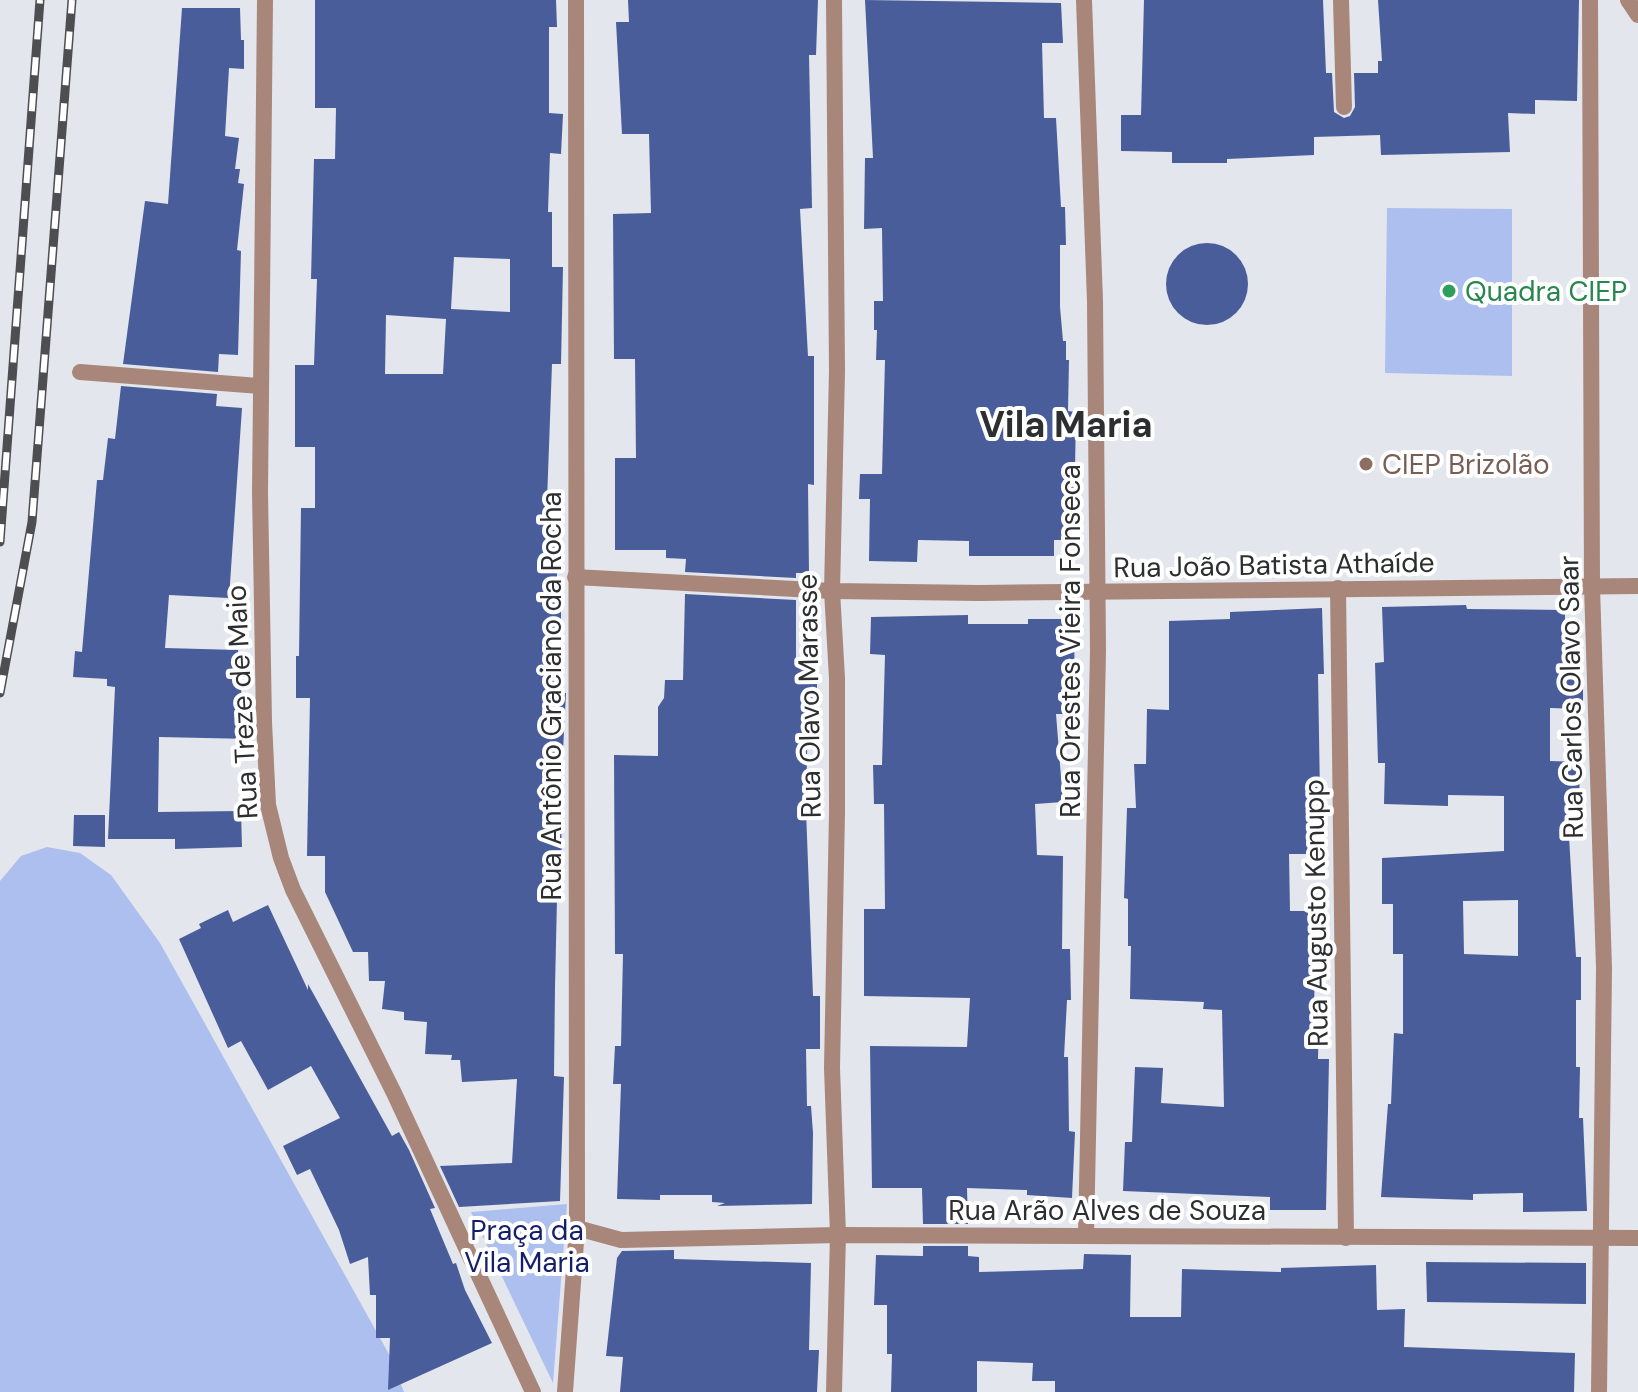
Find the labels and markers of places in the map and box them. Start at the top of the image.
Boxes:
place label: Quadra CIEP [1465,273,1627,310]
marker: Quadra CIEP [1440,282,1458,300]
place label: CIEP Brizolão [1382,446,1550,483]
marker: CIEP Brizolão [1357,455,1375,473]

